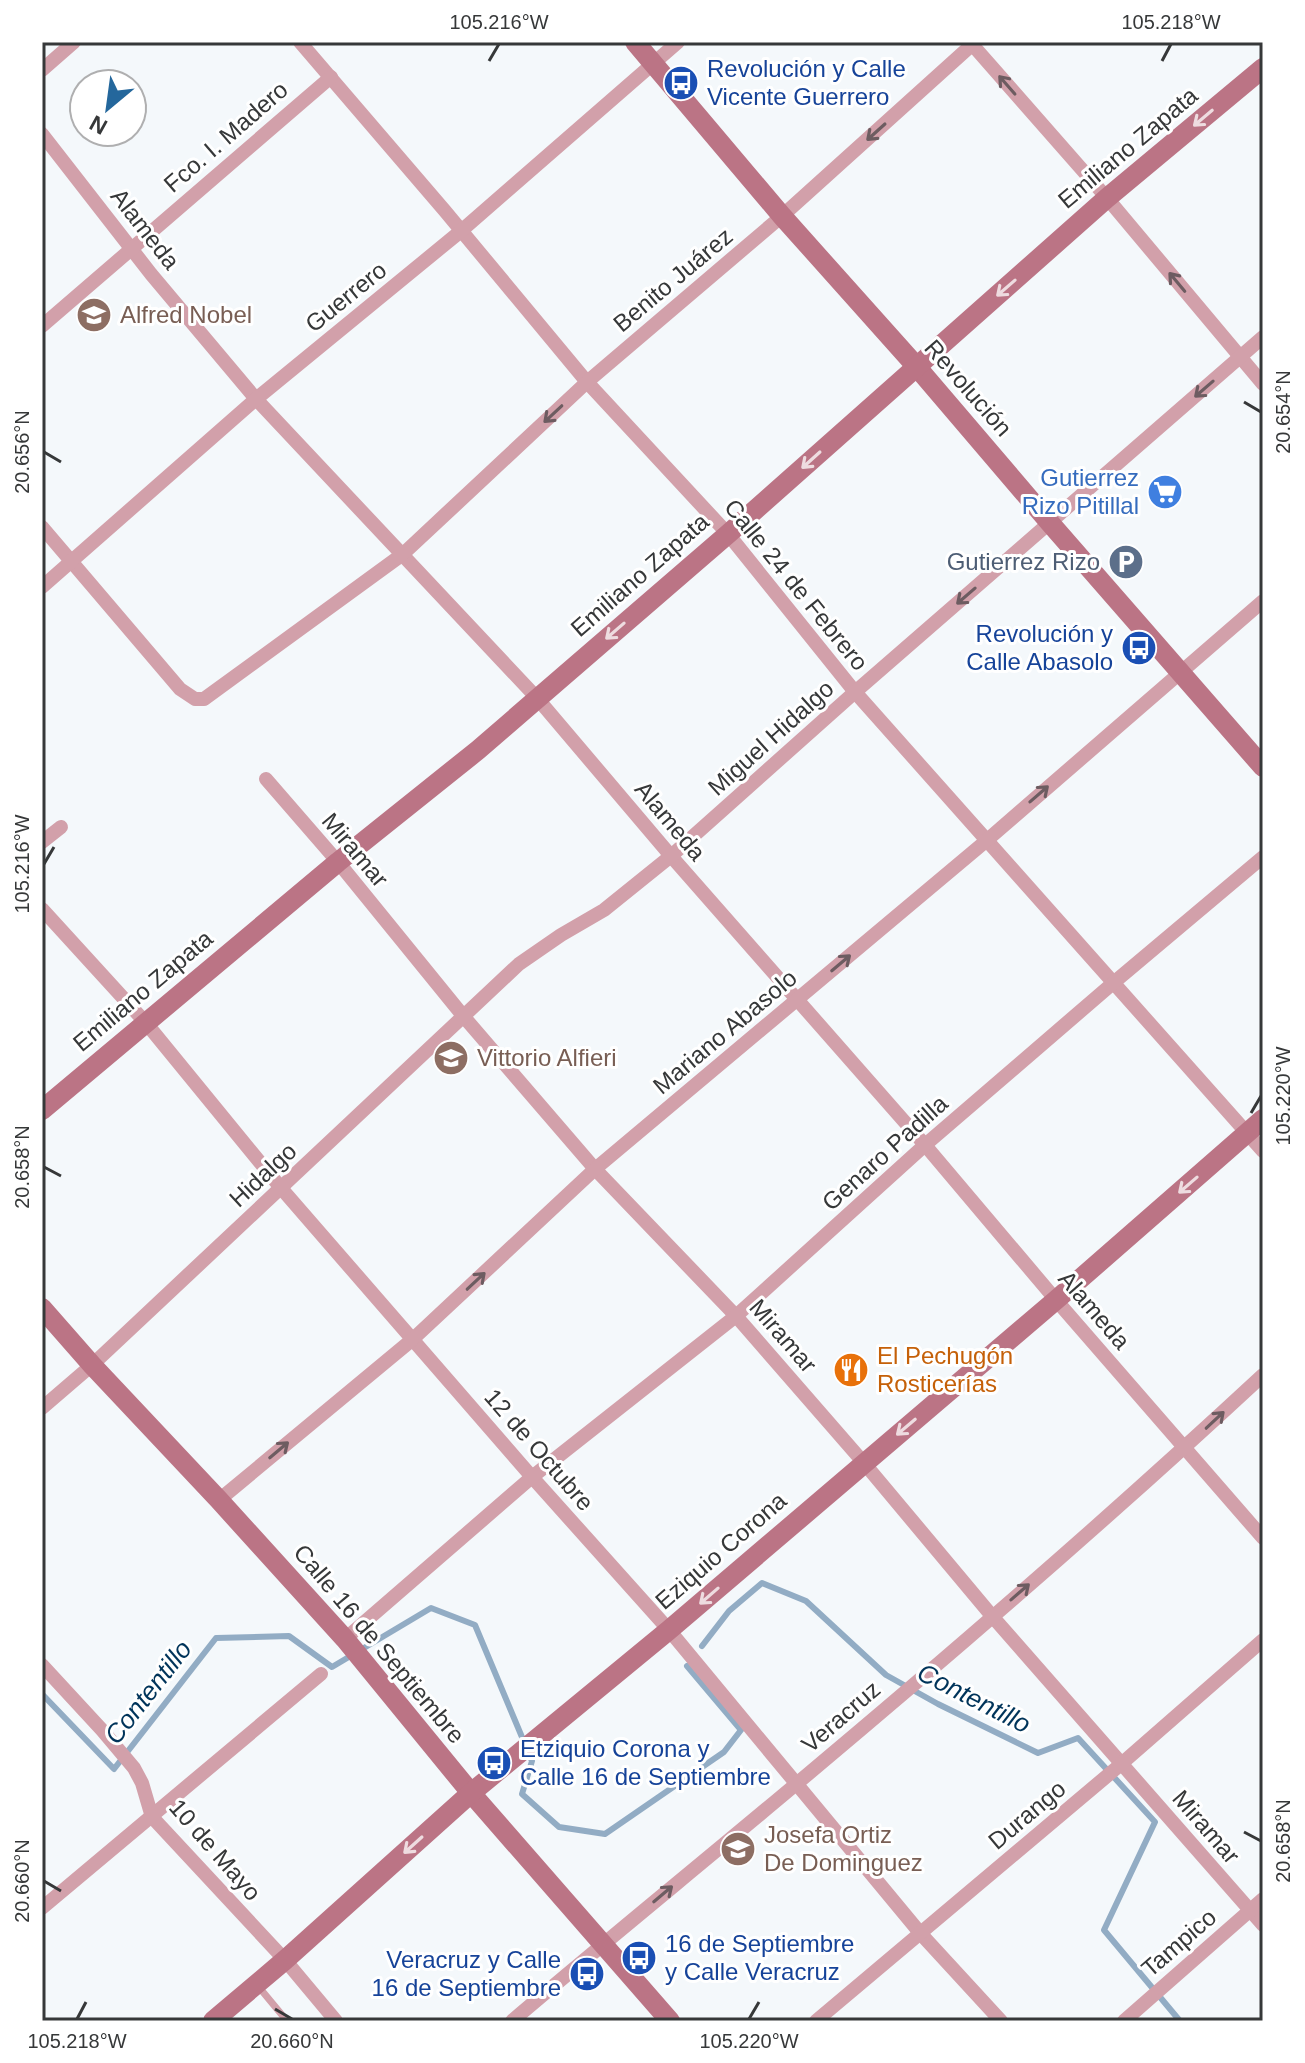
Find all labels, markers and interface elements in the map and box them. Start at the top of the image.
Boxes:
text: 105.216°W [449,11,549,33]
text: 105.218°W [1121,11,1221,33]
place label: Revolución y Calle Vicente Guerrero [707,55,906,110]
bus stop icon: Revolución y Calle Vicente Guerrero [662,64,700,102]
north arrow [68,68,148,148]
one-way arrow [999,75,1017,95]
street label: Fco. I. Madero [158,76,293,198]
street label: Emiliano Zapata [1053,81,1203,214]
one-way arrow [1193,109,1214,127]
text: N [86,110,112,140]
one-way arrow [866,122,886,140]
street label: Alameda [106,183,186,275]
street label: Benito Juárez [608,222,738,337]
street label: Guerrero [300,256,392,337]
one-way arrow [1168,272,1186,293]
one-way arrow [996,278,1016,296]
school or university icon: Alfred Nobel [75,296,113,334]
place label: Alfred Nobel [120,301,252,328]
street label: Revolución [919,334,1018,441]
text: 20.654°N [1272,370,1294,454]
one-way arrow [1195,380,1215,398]
one-way arrow [543,404,563,423]
text: 20.656°N [11,410,33,494]
one-way arrow [801,450,822,469]
place label: Gutierrez Rizo Pitillal [1022,464,1139,519]
supermarket icon: Gutierrez Rizo Pitillal [1146,473,1184,511]
street label: Calle 24 de Febrero [719,494,874,676]
street label: Emiliano Zapata [565,507,714,642]
parking icon: Gutierrez Rizo [1107,543,1145,581]
place label: Gutierrez Rizo [947,548,1100,575]
one-way arrow [956,587,976,605]
place label: Revolución y Calle Abasolo [966,620,1113,675]
one-way arrow [606,622,626,640]
bus stop icon: Revolución y Calle Abasolo [1120,629,1158,667]
street label: Miguel Hidalgo [703,674,839,801]
street label: Alameda [630,776,712,866]
one-way arrow [1028,786,1048,804]
street label: Miramar [317,807,394,892]
text: 105.216°W [11,814,33,914]
street label: Emiliano Zapata [68,924,218,1057]
one-way arrow [830,954,850,972]
street label: Mariano Abasolo [648,964,802,1099]
school or university icon: Vittorio Alfieri [432,1039,470,1077]
place label: Vittorio Alfieri [477,1044,617,1071]
text: 105.220°W [1272,1046,1294,1146]
street label: Genaro Padilla [817,1089,953,1216]
text: 20.658°N [11,1125,33,1209]
street label: Hidalgo [224,1137,302,1212]
one-way arrow [1179,1175,1199,1193]
street label: Alameda [1053,1265,1136,1355]
one-way arrow [465,1272,485,1290]
street label: Miramar [744,1294,822,1378]
place label: El Pechugón Rosticerías [877,1342,1013,1397]
restaurant icon: El Pechugón Rosticerías [832,1351,870,1389]
street label: 12 de Octubre [479,1383,599,1516]
one-way arrow [1205,1410,1225,1429]
one-way arrow [897,1418,917,1436]
one-way arrow [268,1441,288,1459]
street label: Eziquio Corona [650,1486,792,1615]
street label: Calle 16 de Septiembre [288,1539,470,1748]
one-way arrow [1010,1583,1030,1601]
one-way arrow [699,1587,719,1605]
water label: Contentillo [98,1634,198,1750]
water label: Contentillo [912,1657,1036,1739]
street label: Veracruz [796,1675,885,1758]
place label: Etziquio Corona y Calle 16 de Septiembre [520,1735,771,1790]
bus stop icon: Etziquio Corona y Calle 16 de Septiembre [475,1744,513,1782]
street label: Durango [983,1775,1071,1855]
street label: Miramar [1167,1785,1245,1869]
street label: 10 de Mayo [164,1793,267,1906]
text: 20.658°N [1272,1799,1294,1883]
place label: Josefa Ortiz De Dominguez [764,1821,923,1876]
school or university icon: Josefa Ortiz De Dominguez [719,1830,757,1868]
one-way arrow [404,1835,424,1853]
text: 20.660°N [11,1839,33,1923]
one-way arrow [652,1886,673,1904]
street label: Tampico [1136,1903,1221,1982]
place label: 16 de Septiembre y Calle Veracruz [665,1930,854,1985]
bus stop icon: 16 de Septiembre y Calle Veracruz [620,1939,658,1977]
place label: Veracruz y Calle 16 de Septiembre [372,1946,561,2001]
bus stop icon: Veracruz y Calle 16 de Septiembre [568,1955,606,1993]
text: 105.218°W [27,2030,127,2052]
text: 20.660°N [250,2030,334,2052]
text: 105.220°W [699,2030,799,2052]

